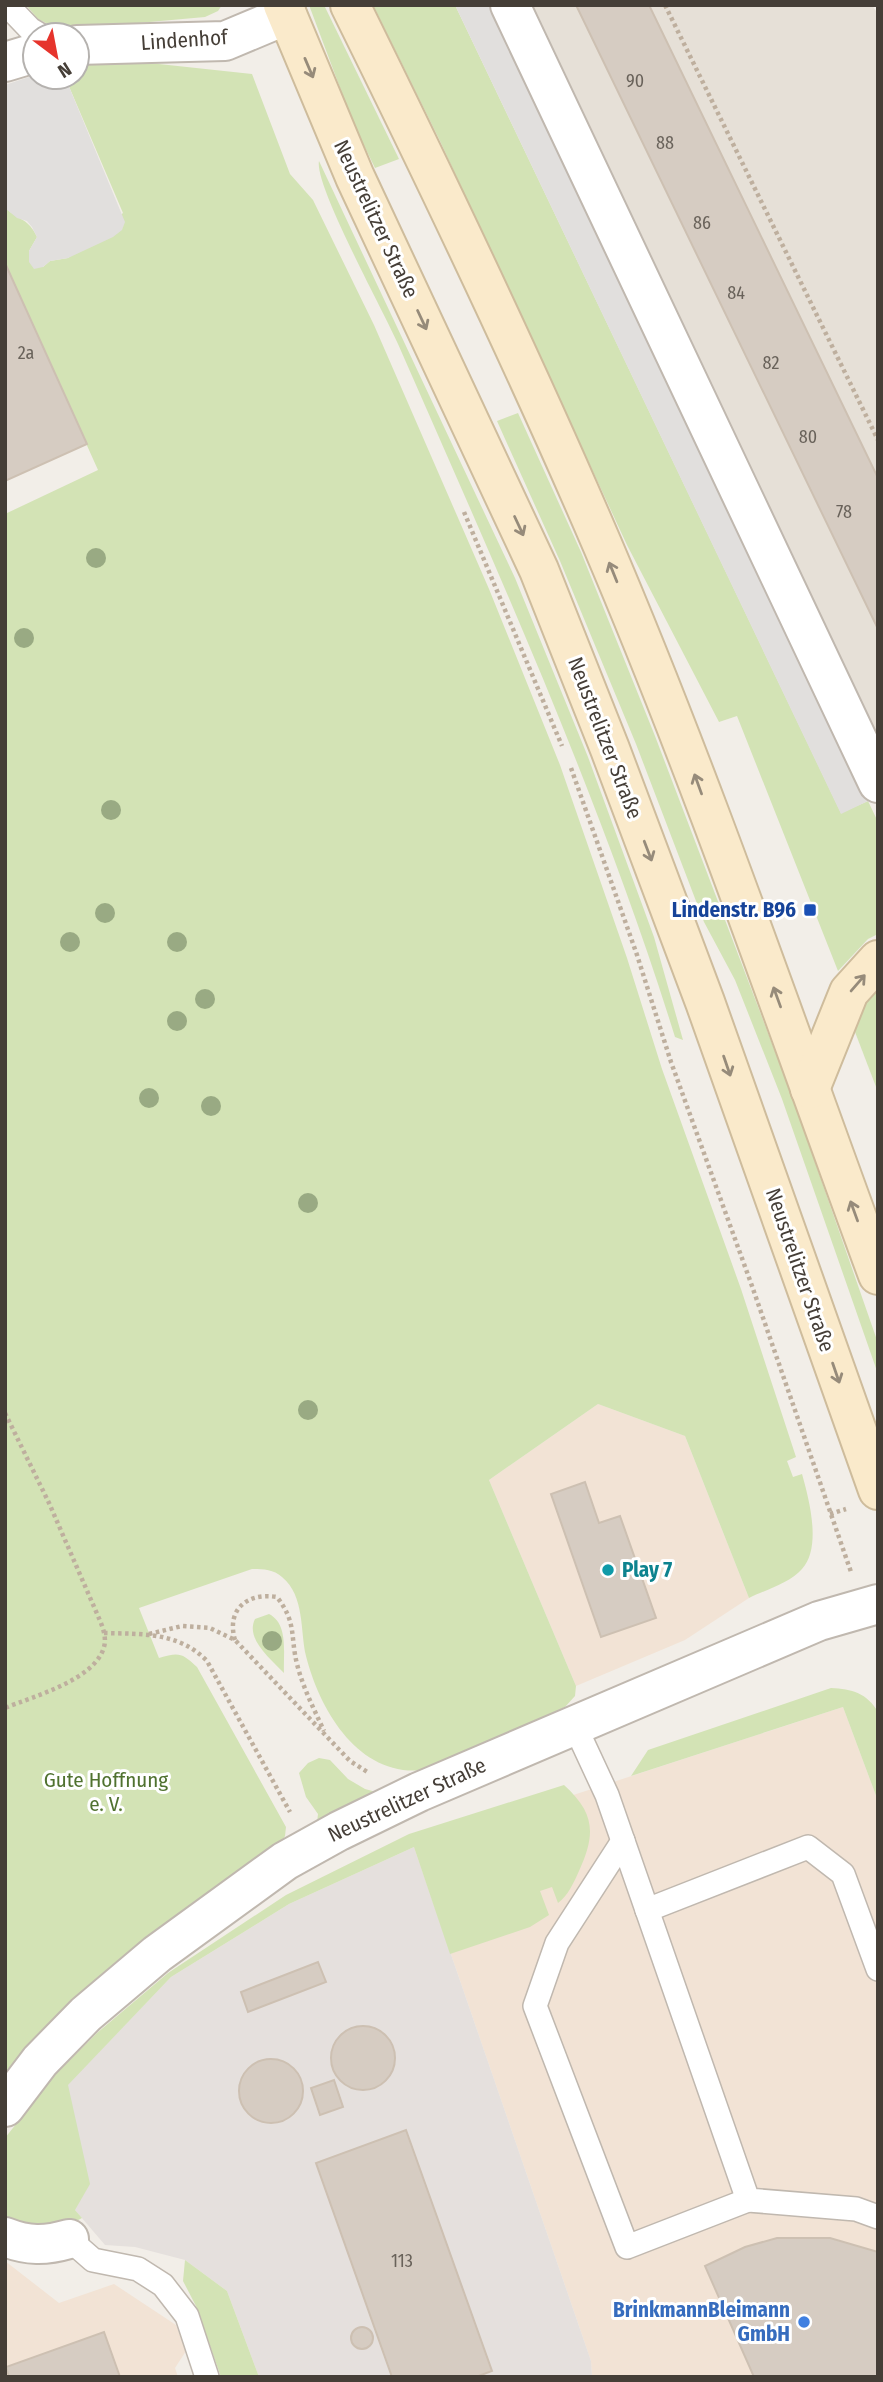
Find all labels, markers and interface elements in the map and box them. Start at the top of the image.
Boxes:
north arrow [21,21,91,91]
street label: Lindenhof [140,24,230,56]
text: N [54,57,76,83]
one-way arrow [304,57,317,78]
house number: 90 [626,70,644,92]
house number: 88 [656,132,674,154]
street label: Neustrelitzer Straße [328,136,424,302]
house number: 86 [693,212,711,234]
house number: 84 [727,282,745,304]
one-way arrow [416,309,430,330]
house number: 2a [18,342,34,364]
house number: 82 [763,352,779,374]
house number: 80 [799,426,817,448]
house number: 78 [836,501,852,523]
one-way arrow [513,515,526,536]
one-way arrow [606,562,619,584]
street label: Neustrelitzer Straße [562,653,648,823]
one-way arrow [690,773,703,795]
one-way arrow [643,840,656,862]
place label: Lindenstr. B96 [672,897,796,923]
marker: Lindenstr. B96 [802,902,818,918]
one-way arrow [849,974,865,992]
one-way arrow [770,987,782,1009]
one-way arrow [722,1055,735,1077]
street label: Neustrelitzer Straße [760,1185,840,1355]
one-way arrow [847,1200,860,1222]
one-way arrow [831,1362,843,1384]
place label: Play 7 [622,1557,672,1583]
marker: Play 7 [600,1562,616,1578]
street label: Neustrelitzer Straße [324,1752,490,1848]
park label: Gute Hoffnung e. V. [44,1767,168,1817]
house number: 113 [391,2250,413,2272]
place label: BrinkmannBleimann GmbH [613,2297,790,2347]
marker: BrinkmannBleimann GmbH [796,2314,812,2330]

